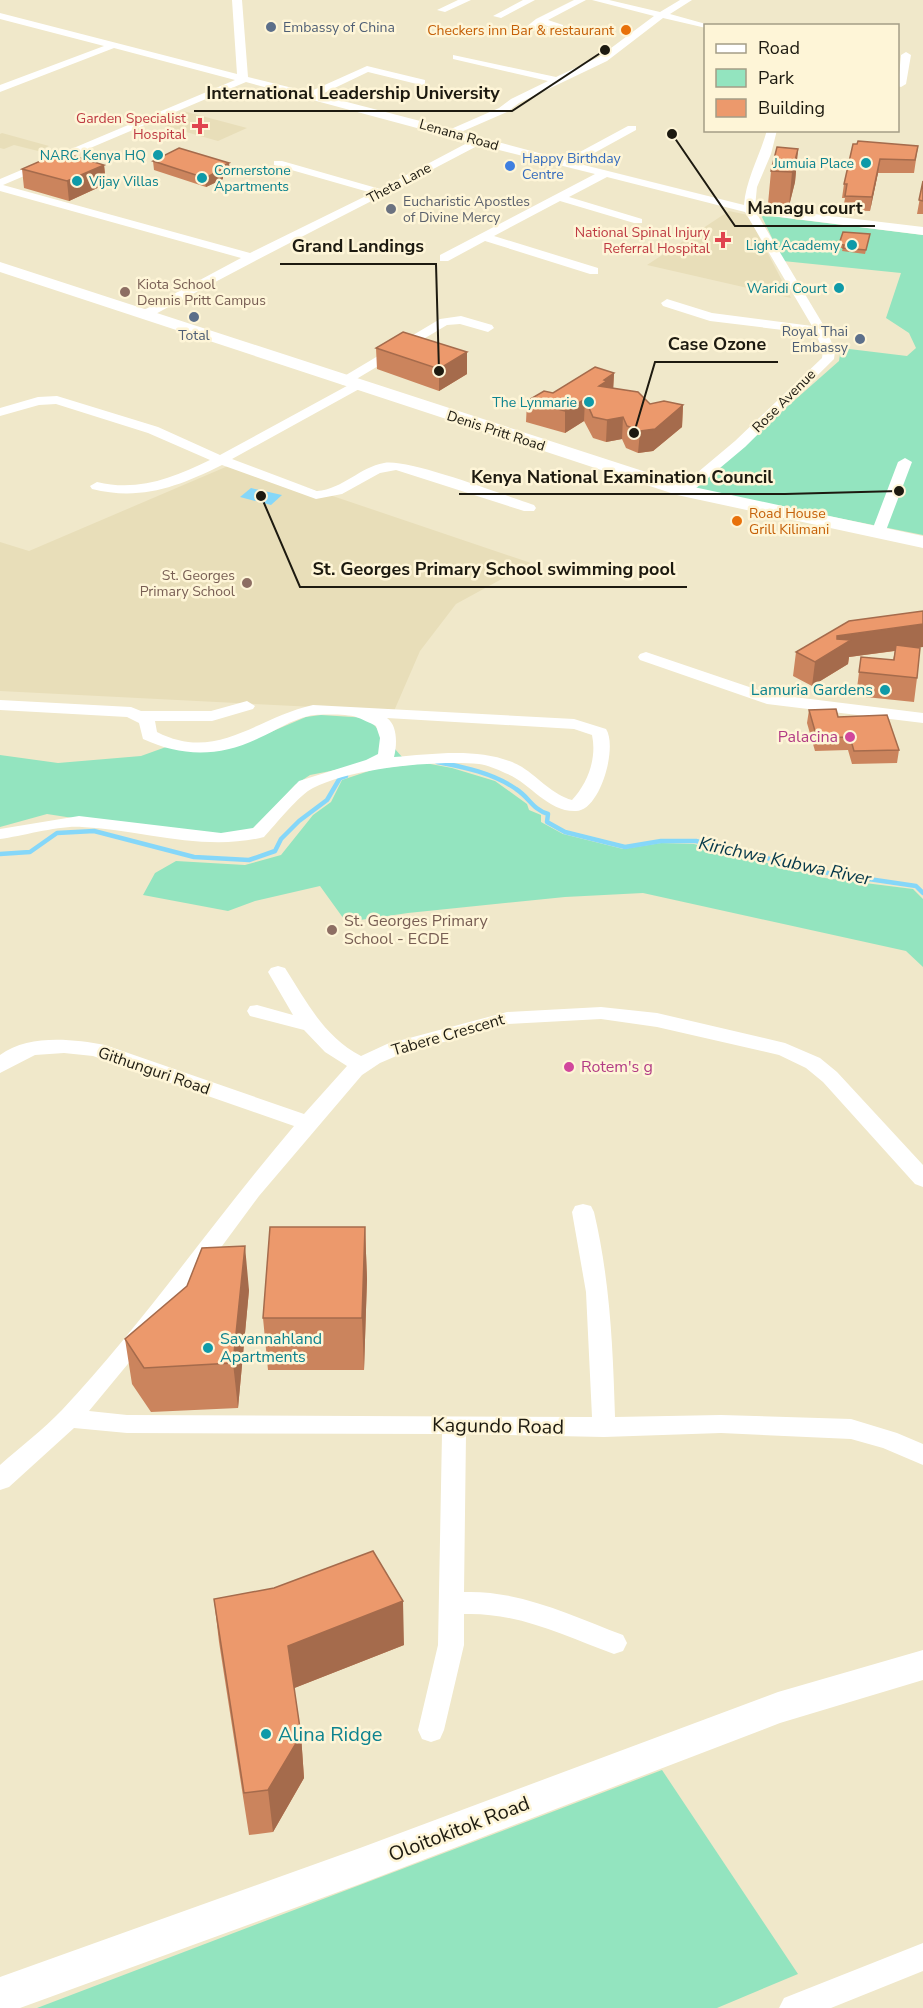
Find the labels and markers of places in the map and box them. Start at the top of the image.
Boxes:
place label: Embassy of China [283,18,395,37]
marker: Embassy of China [264,20,278,34]
place label: Checkers inn Bar & restaurant [427,21,614,40]
marker: Checkers inn Bar & restaurant [619,23,633,37]
callout: International Leadership University [194,75,512,111]
place label: Garden Specialist Hospital [76,109,187,144]
marker: Garden Specialist Hospital [191,117,209,135]
place label: NARC Kenya HQ [40,146,146,165]
marker: NARC Kenya HQ [151,148,165,162]
place label: Happy Birthday Centre [522,149,622,184]
place label: Jumuia Place [772,154,854,173]
marker: Jumuia Place [859,156,873,170]
marker: Happy Birthday Centre [503,159,517,173]
place label: Cornerstone Apartments [214,161,291,196]
marker: Cornerstone Apartments [195,171,209,185]
place label: Vijay Villas [88,172,159,191]
marker: Vijay Villas [70,174,84,188]
callout: Managu court [735,190,875,226]
place label: Eucharistic Apostles of Divine Mercy [403,192,530,227]
marker: Eucharistic Apostles of Divine Mercy [384,202,398,216]
place label: National Spinal Injury Referral Hospital [575,223,711,258]
callout: Grand Landings [280,228,436,264]
marker: National Spinal Injury Referral Hospital [714,231,732,249]
place label: Light Academy [746,236,841,255]
marker: Light Academy [845,238,859,252]
place label: Kiota School Dennis Pritt Campus [137,275,266,310]
place label: Waridi Court [747,279,827,298]
marker: Waridi Court [832,281,846,295]
marker: Kiota School Dennis Pritt Campus [118,285,132,299]
marker: Total [187,310,201,324]
place label: Royal Thai Embassy [782,322,849,357]
place label: Total [178,326,211,345]
callout: Case Ozone [655,326,778,362]
marker: Royal Thai Embassy [853,332,867,346]
place label: The Lynmarie [492,393,577,412]
marker: The Lynmarie [582,395,596,409]
callout: Kenya National Examination Council [459,458,785,494]
place label: Road House Grill Kilimani [749,504,829,539]
marker: Road House Grill Kilimani [730,514,744,528]
callout: St. Georges Primary School swimming pool [300,551,687,587]
place label: St. Georges Primary School [140,566,236,601]
marker: St. Georges Primary School [240,576,254,590]
place label: Lamuria Gardens [751,679,873,701]
marker: Lamuria Gardens [878,683,892,697]
place label: Palacina [778,726,838,748]
marker: Palacina [843,730,857,744]
place label: St. Georges Primary School - ECDE [344,910,489,950]
marker: St. Georges Primary School - ECDE [325,923,339,937]
place label: Rotem's g [581,1056,653,1078]
marker: Rotem's g [562,1060,576,1074]
place label: Savannahland Apartments [220,1328,322,1368]
marker: Savannahland Apartments [201,1341,215,1355]
place label: Alina Ridge [278,1721,382,1748]
marker: Alina Ridge [259,1727,273,1741]

